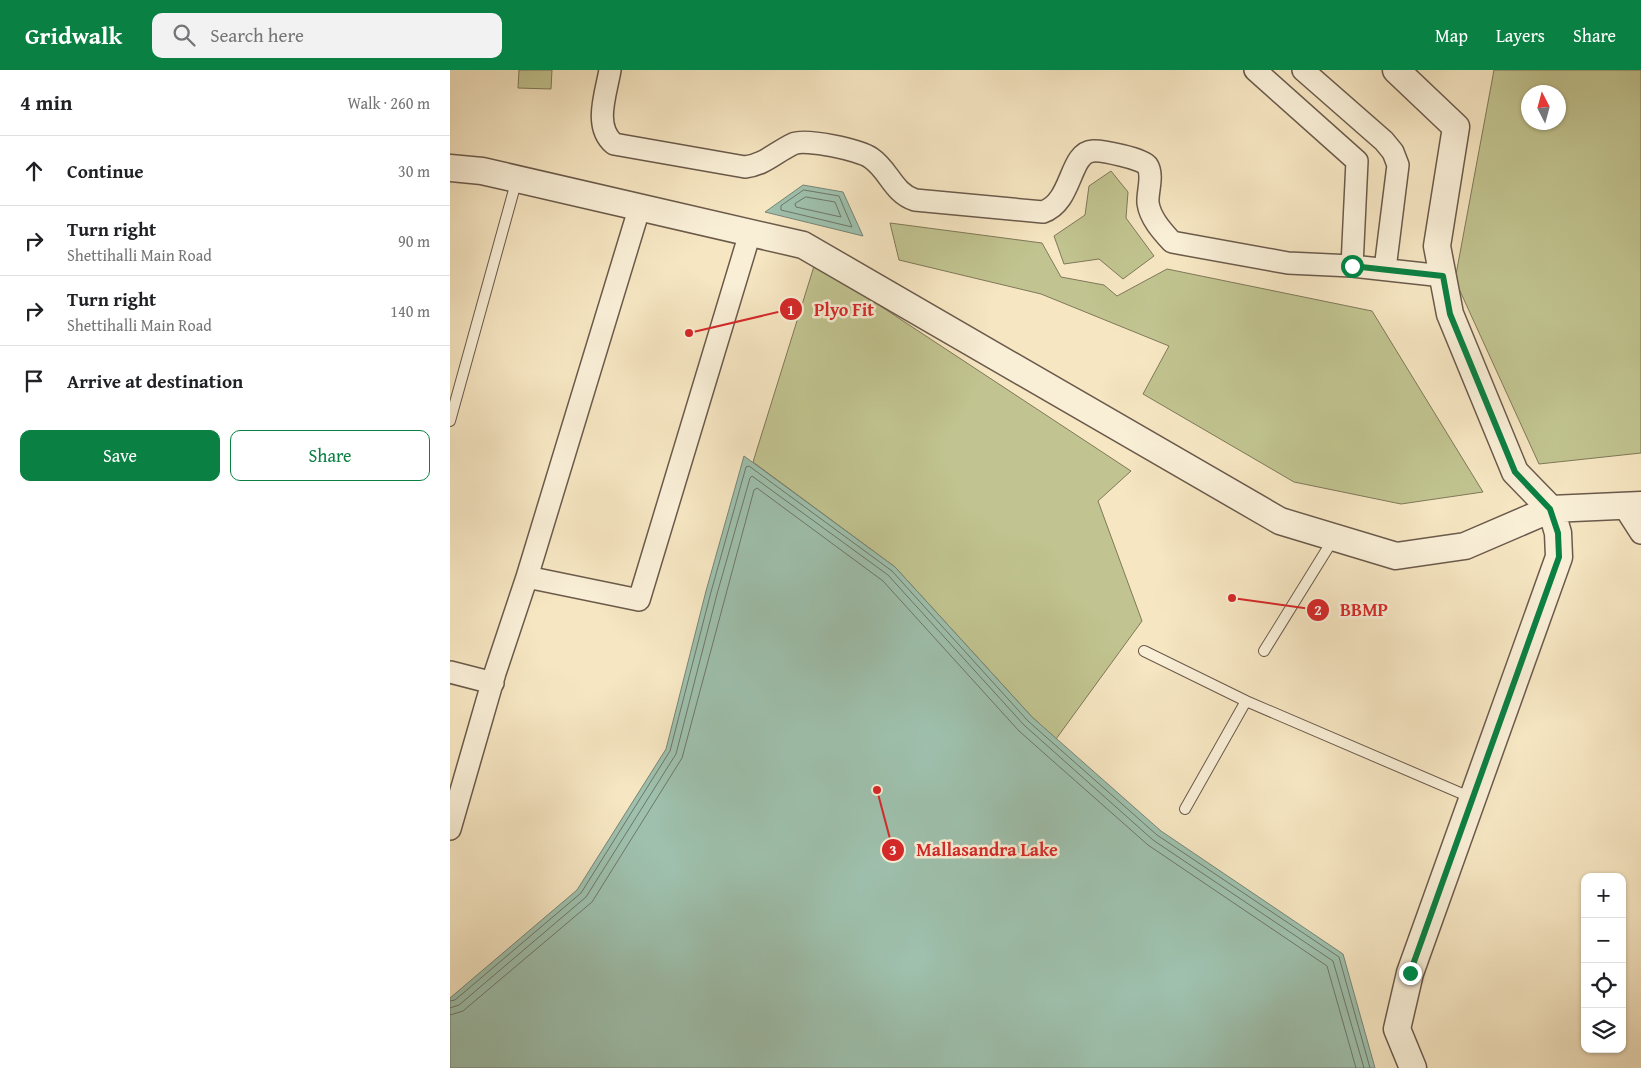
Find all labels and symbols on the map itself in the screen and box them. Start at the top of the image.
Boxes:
north arrow [1521,85,1566,130]
route start [1341,255,1364,278]
callout: Plyo Fit [779,293,884,326]
text: Plyo Fit [814,296,874,323]
text: 1 [787,299,795,320]
callout: BBMP [1305,593,1398,626]
text: BBMP [1340,596,1388,623]
text: 2 [1314,599,1322,620]
callout: Mallasandra Lake [881,833,1067,866]
text: Mallasandra Lake [916,836,1058,863]
text: 3 [889,839,897,860]
route end [1399,962,1422,985]

